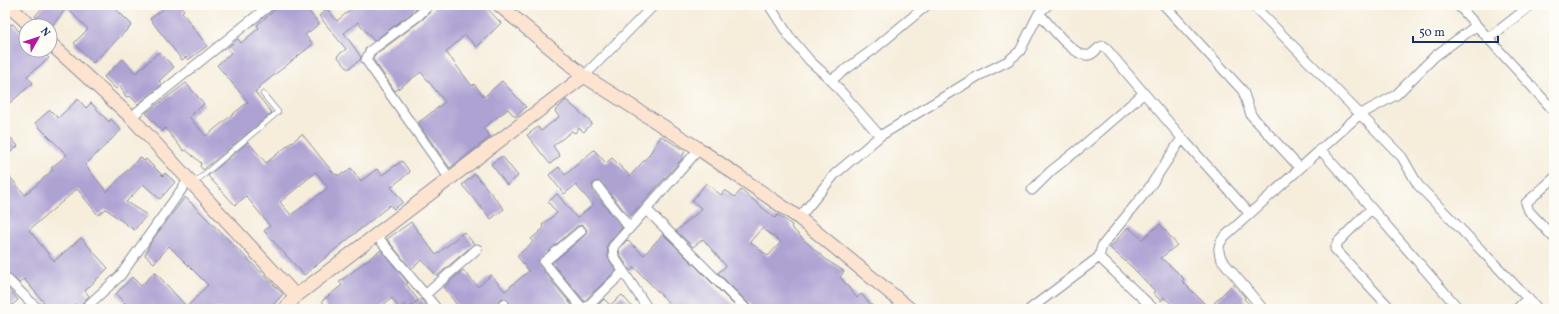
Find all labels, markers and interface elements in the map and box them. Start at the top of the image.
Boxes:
north arrow [18,18,58,58]
scale bar [1413,18,1498,44]
text: N [36,25,53,40]
text: 50 m [1419,25,1445,41]

